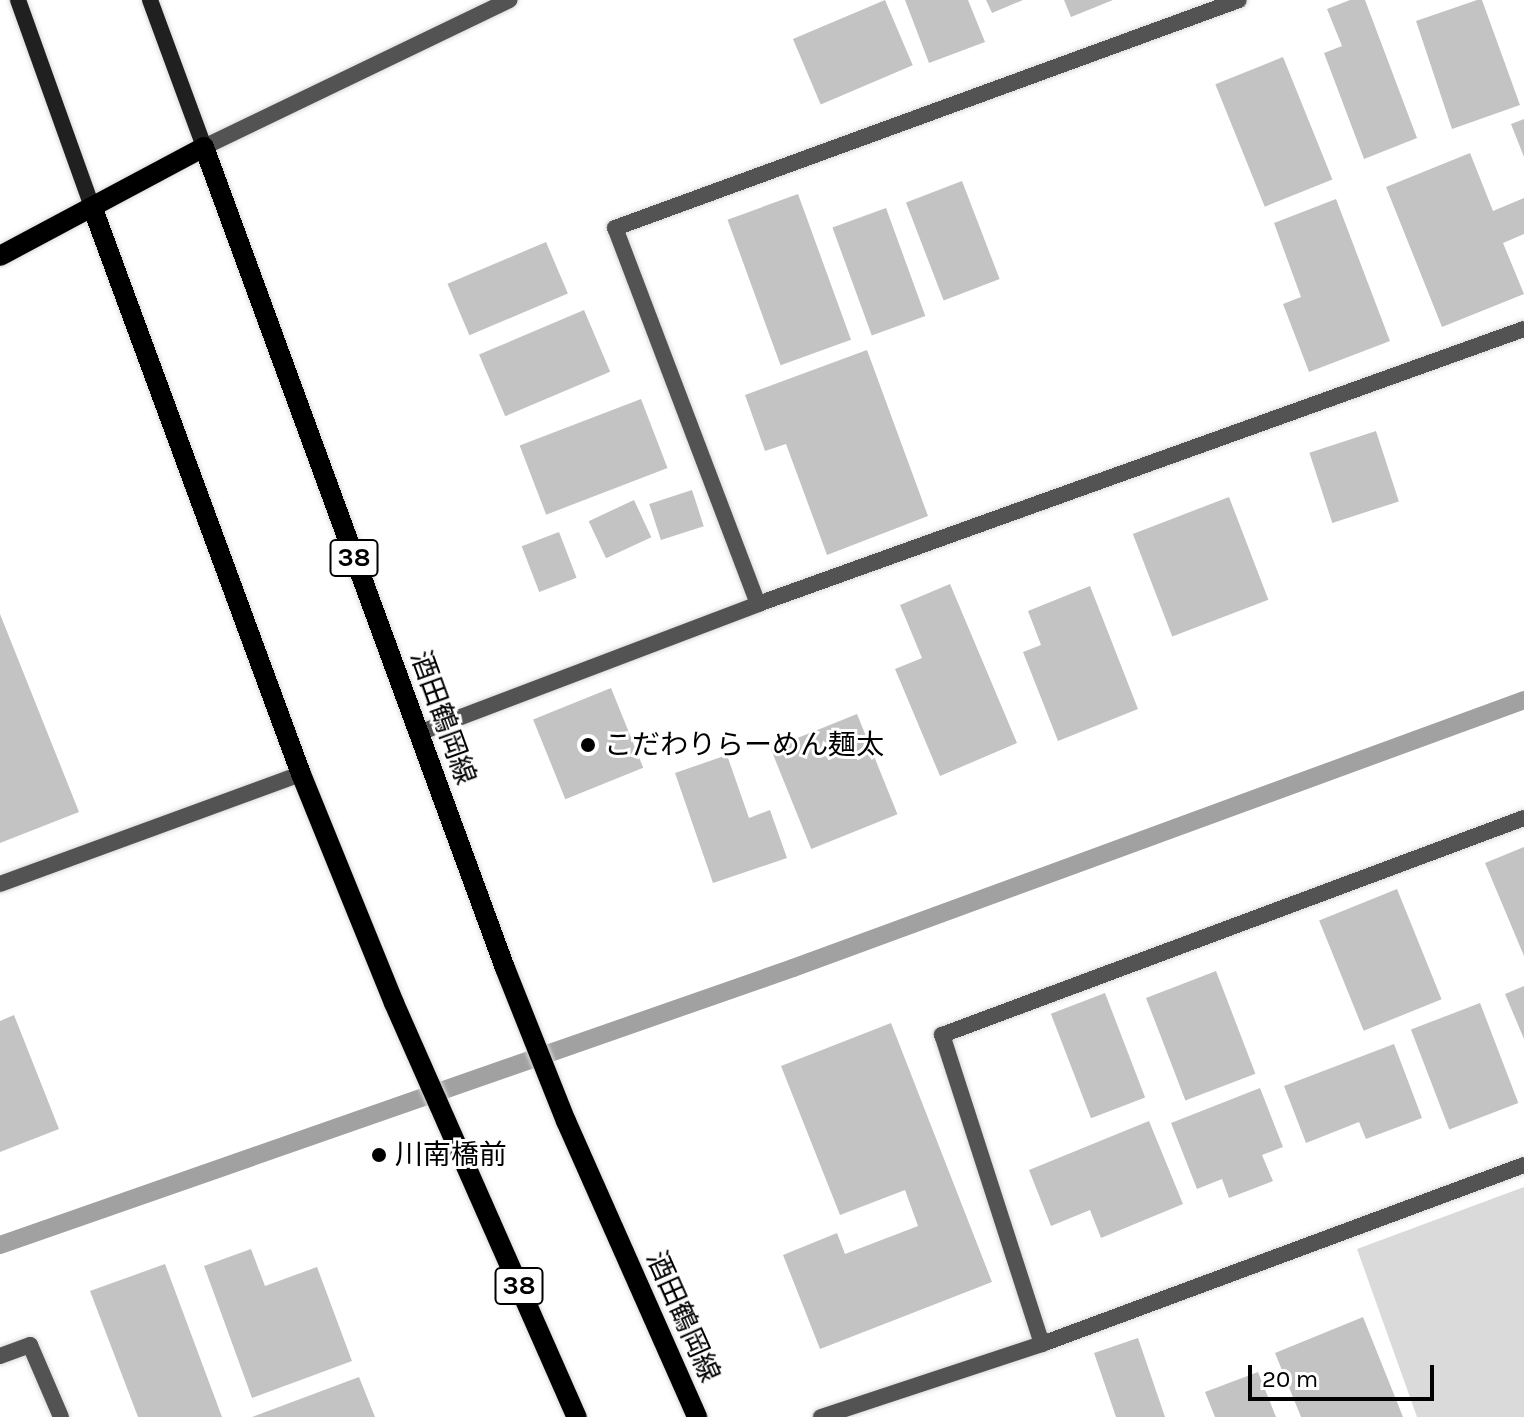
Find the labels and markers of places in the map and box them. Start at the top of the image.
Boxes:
place label: こだわりらーめん麺太 [604,728,884,762]
marker: こだわりらーめん麺太 [579,736,597,754]
place label: 川南橋前 [395,1138,507,1172]
marker: 川南橋前 [370,1146,388,1164]

